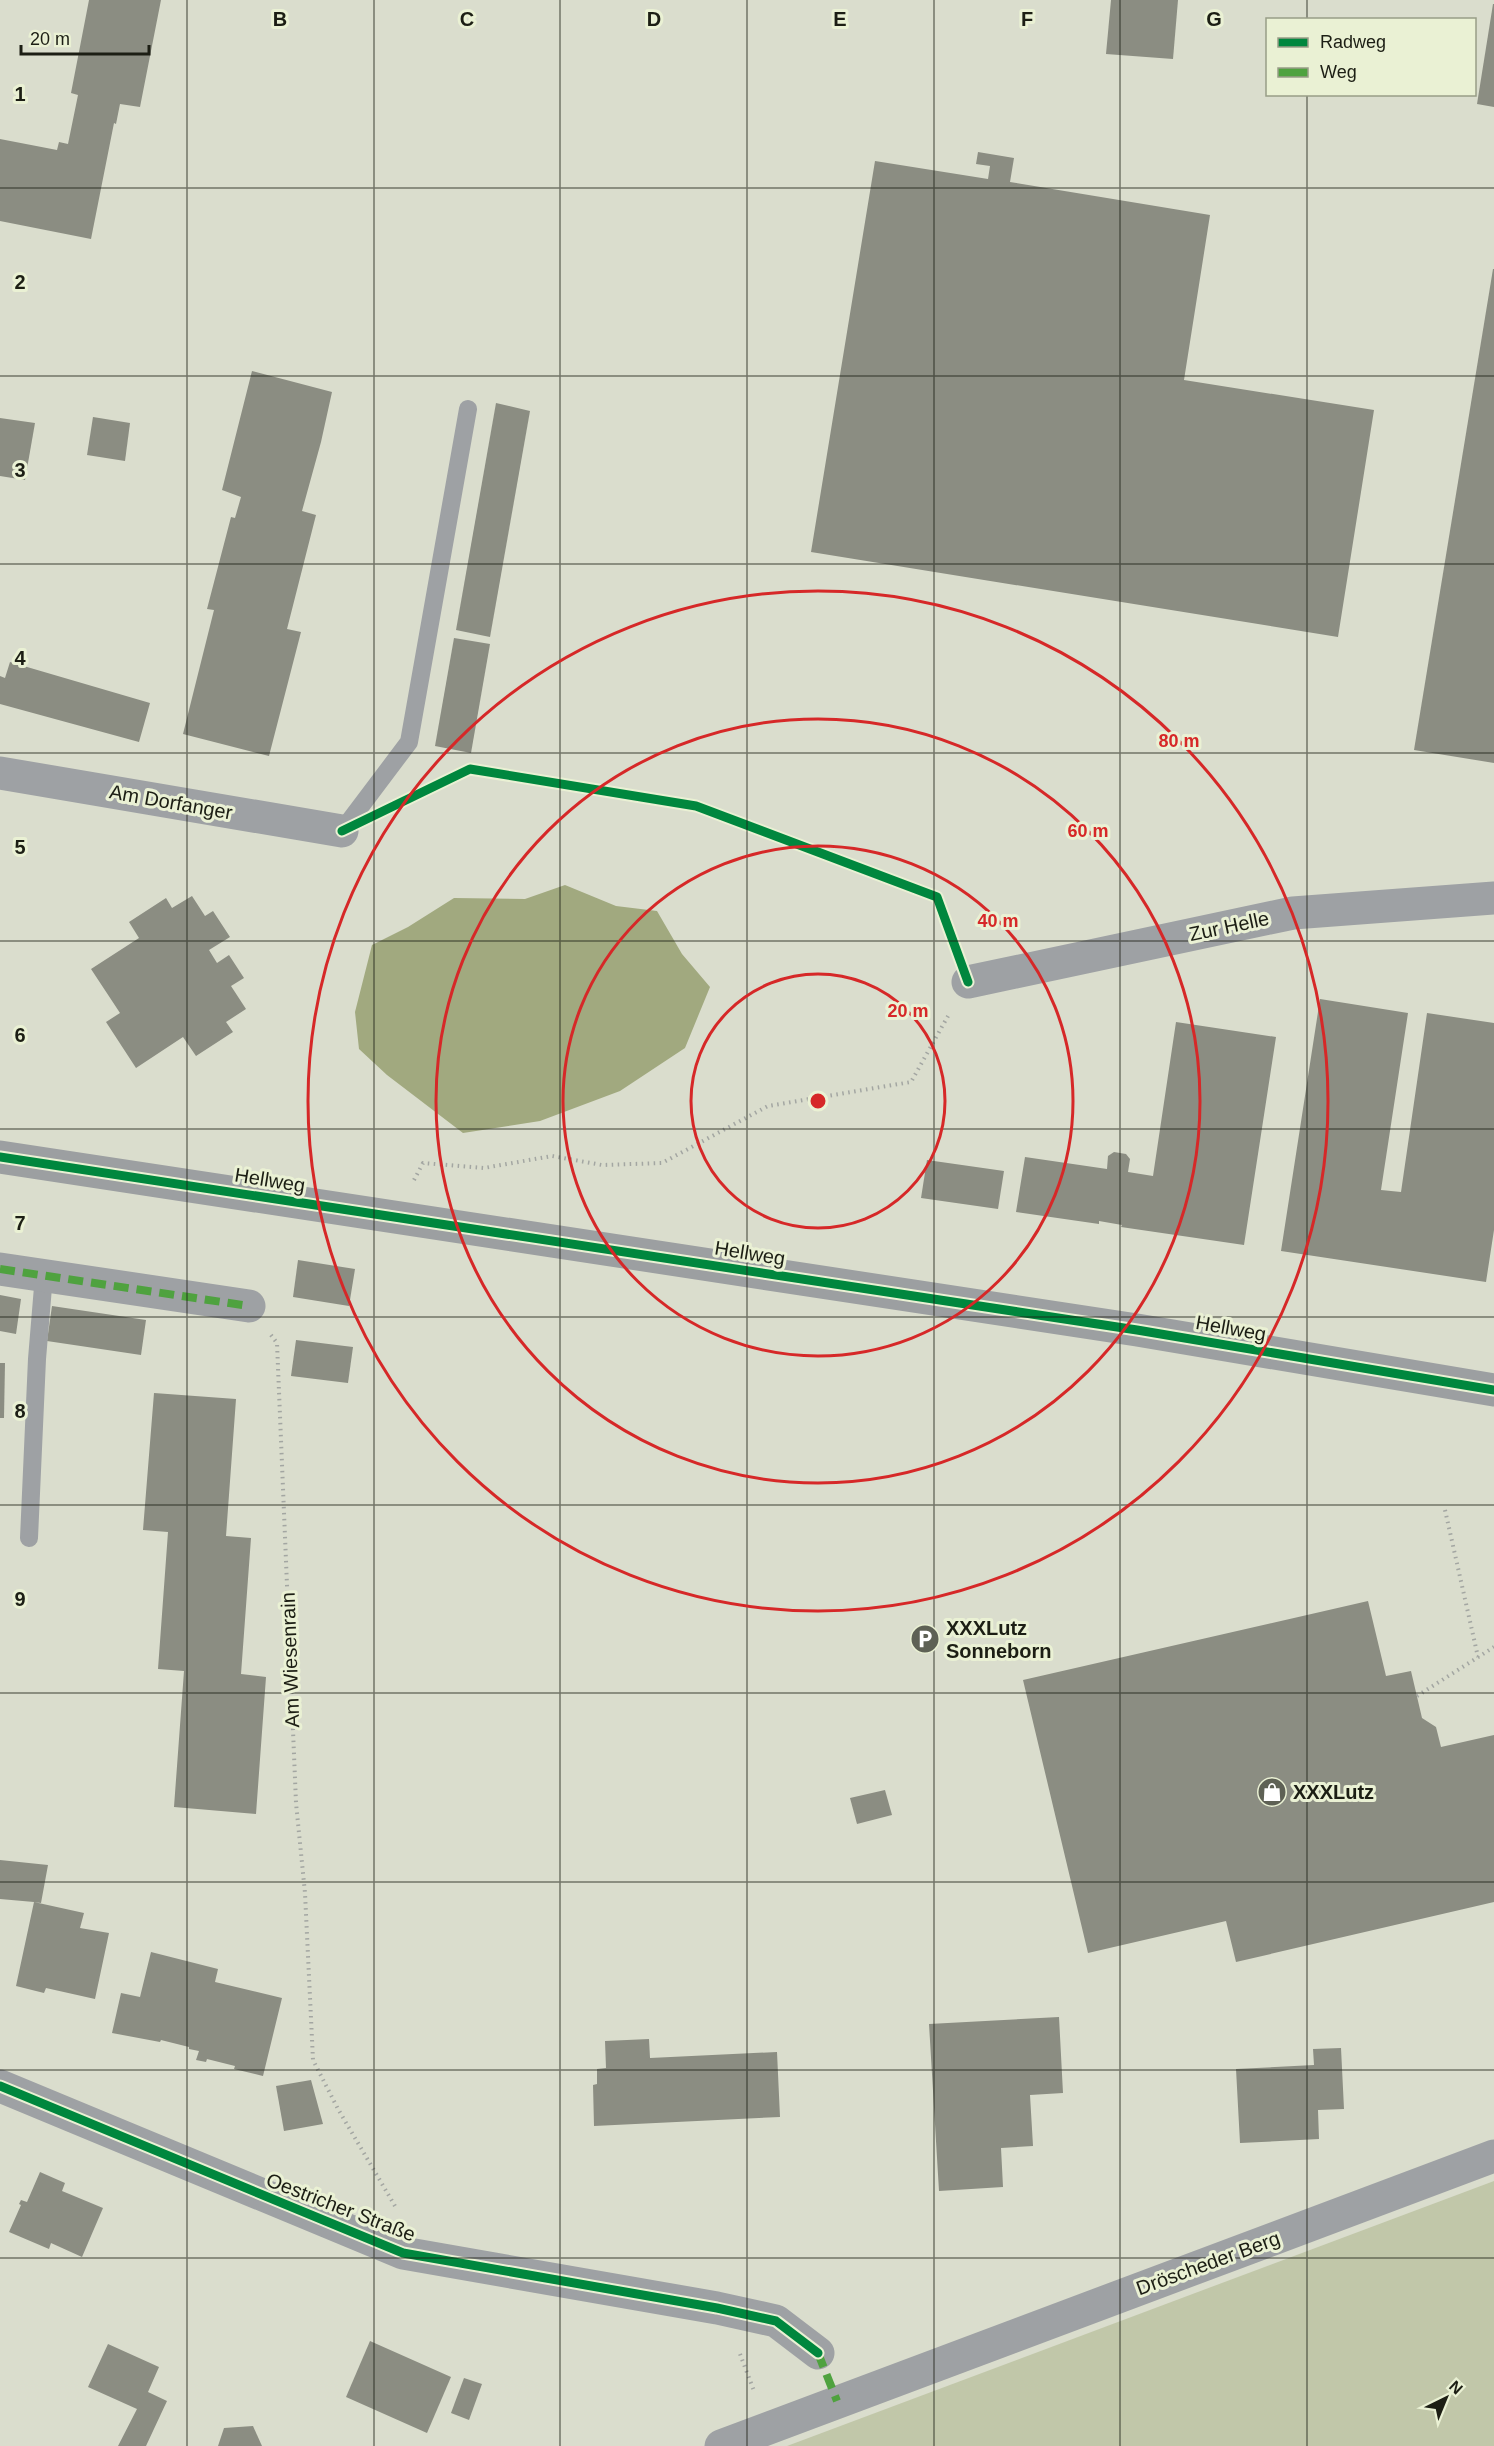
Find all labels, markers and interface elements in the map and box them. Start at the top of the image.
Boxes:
text: B [273,8,287,30]
text: C [460,8,474,30]
text: D [647,8,661,30]
text: E [833,8,847,30]
text: F [1021,8,1033,30]
text: G [1206,8,1222,30]
scale bar [21,18,148,56]
legend [1266,18,1476,96]
text: 20 m [30,29,70,49]
text: Radweg [1320,32,1386,52]
text: Weg [1320,62,1357,82]
text: 1 [14,83,26,105]
text: 2 [14,271,26,293]
text: 3 [14,459,26,481]
text: 4 [14,647,26,669]
text: 80 m [1158,731,1200,751]
street label: Am Dorfanger [108,780,235,824]
text: 60 m [1067,821,1109,841]
text: 5 [14,836,26,858]
street label: Zur Helle [1187,907,1271,945]
text: 40 m [977,911,1019,931]
text: 20 m [887,1001,929,1021]
text: 6 [14,1024,26,1046]
centre of rings [808,1091,828,1111]
street label: Hellweg [233,1164,307,1196]
text: 7 [14,1212,26,1234]
street label: Hellweg [713,1237,787,1269]
street label: Hellweg [1194,1311,1268,1345]
text: 8 [14,1400,26,1422]
text: 9 [14,1588,26,1610]
street label: Am Wiesenrain [277,1592,303,1728]
place label: XXXLutz Sonneborn [946,1617,1052,1662]
parking icon: XXXLutz Sonneborn [909,1623,941,1655]
shop icon: XXXLutz [1256,1776,1288,1808]
place label: XXXLutz [1293,1781,1374,1803]
street label: Oestricher Straße [263,2168,419,2246]
street label: Dröscheder Berg [1133,2227,1283,2299]
north arrow [1416,2368,1476,2428]
text: N [1446,2377,1466,2398]

